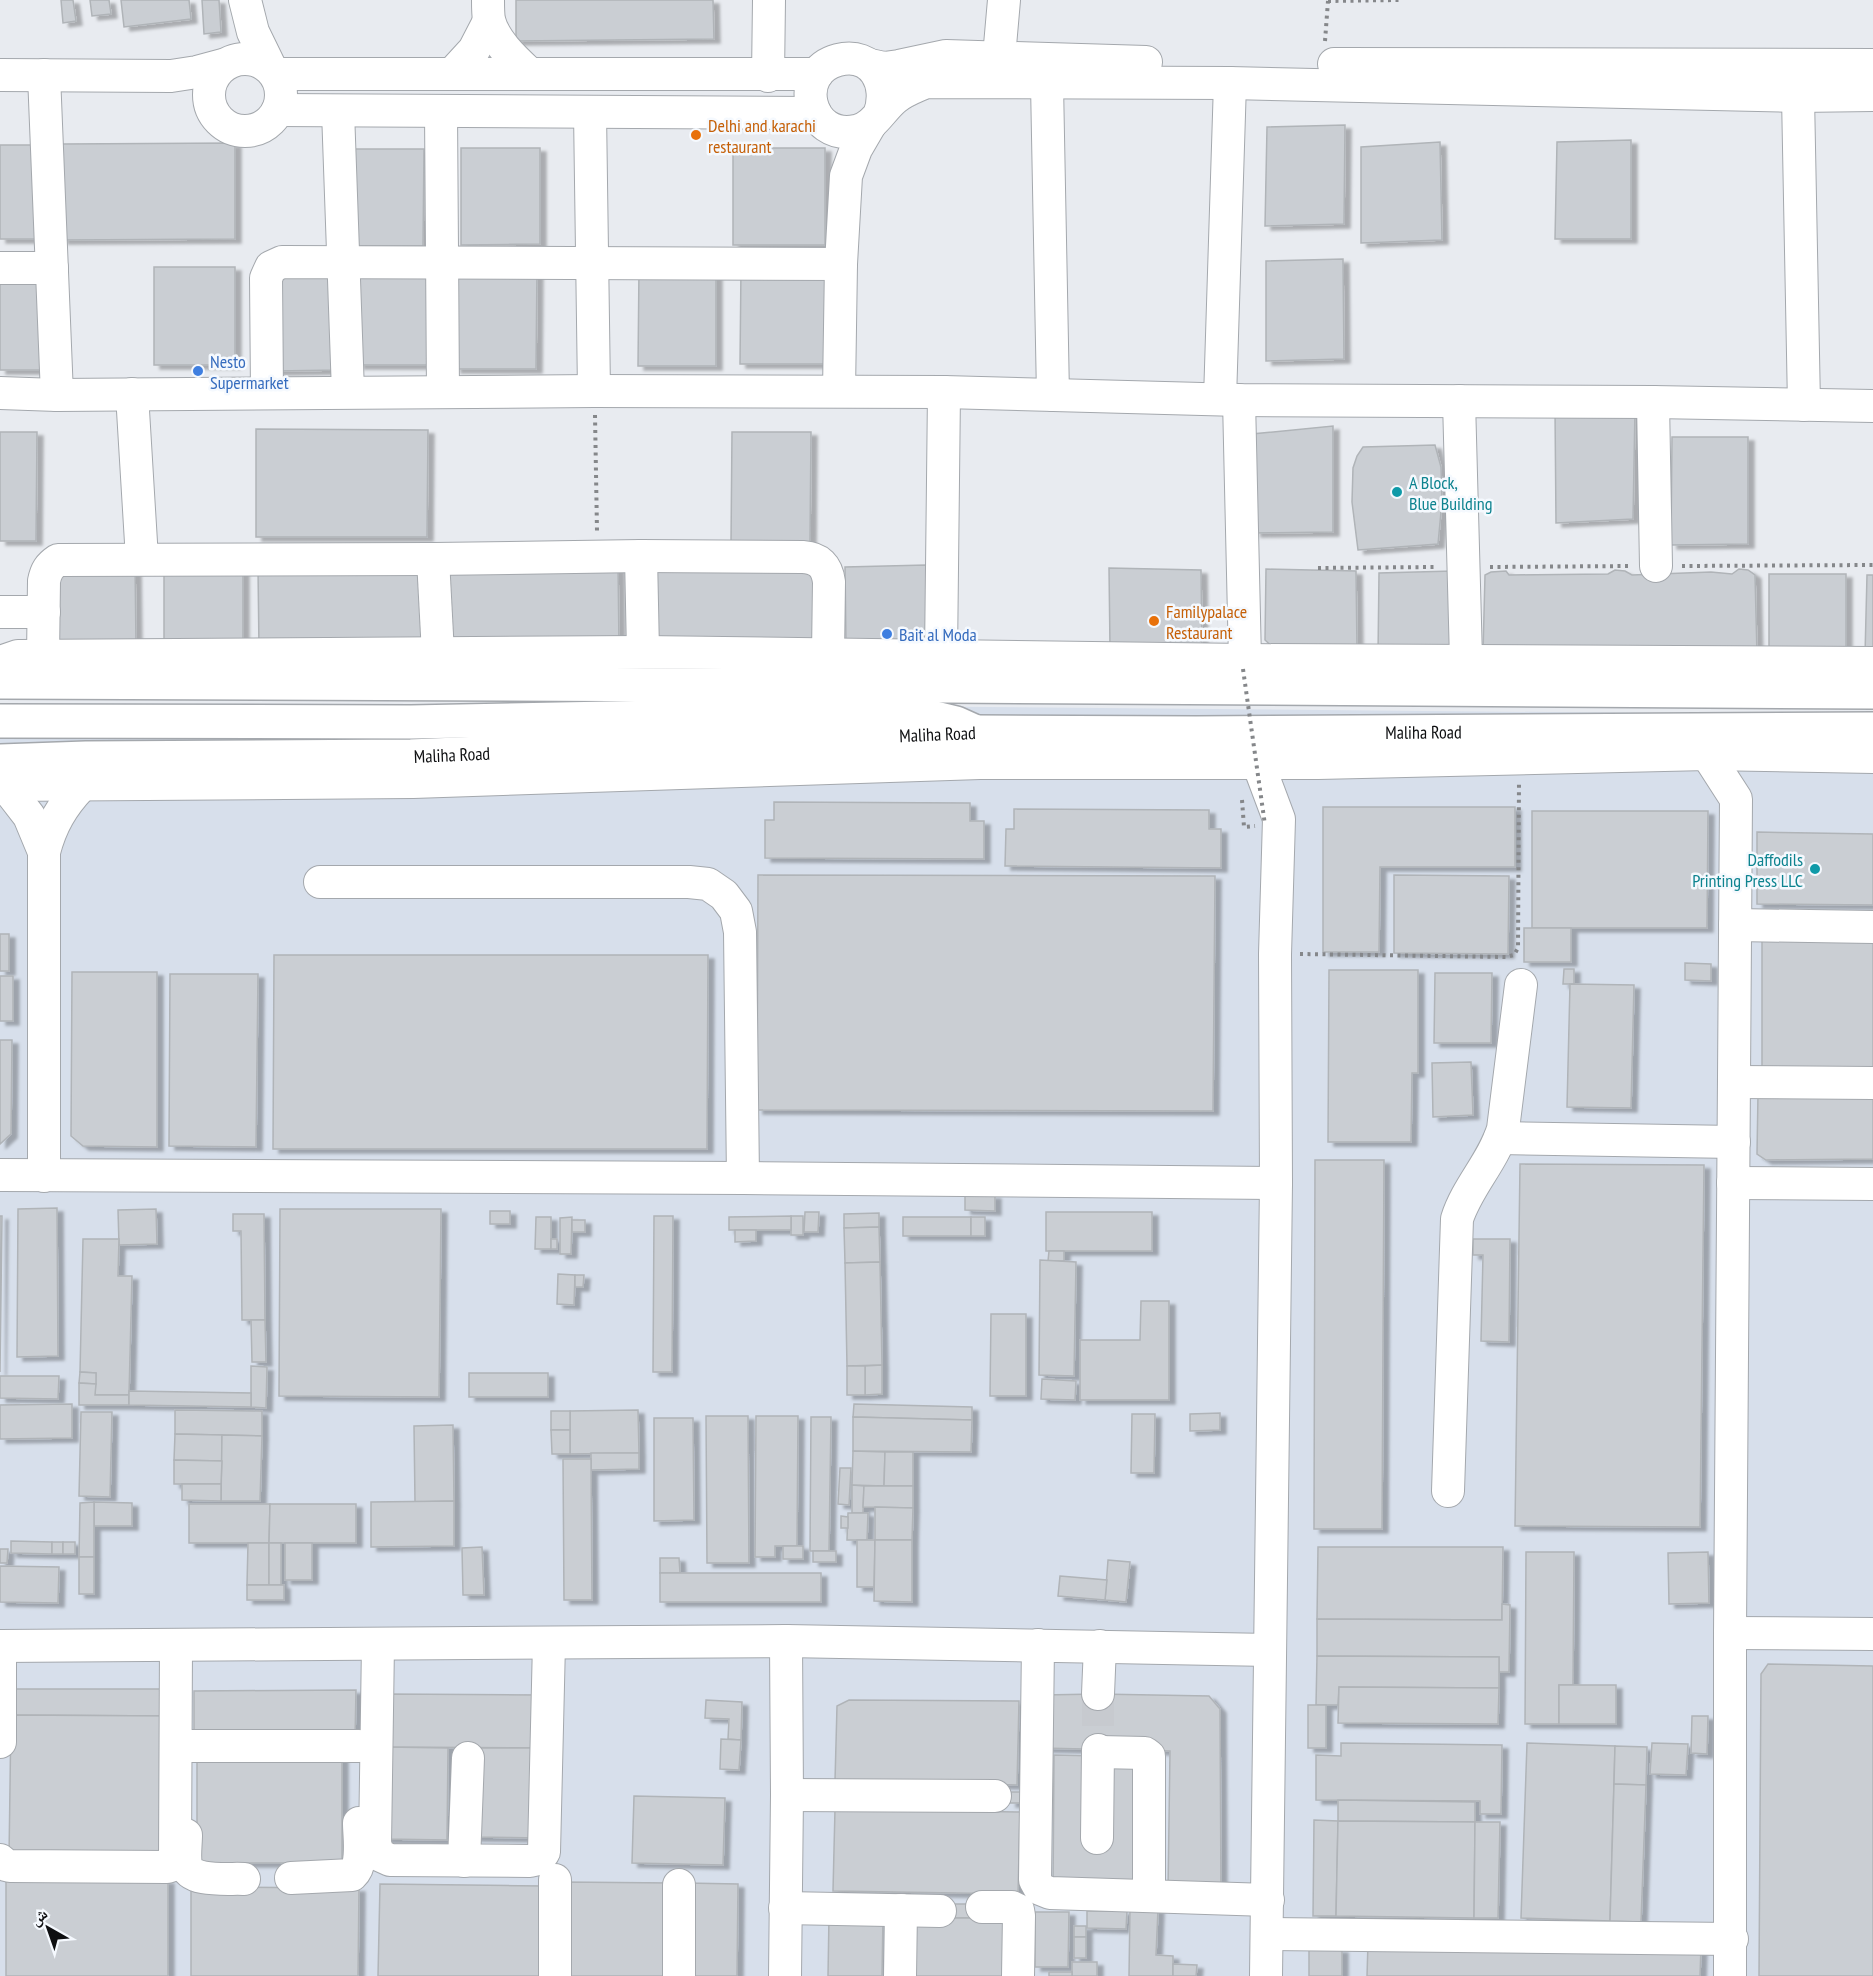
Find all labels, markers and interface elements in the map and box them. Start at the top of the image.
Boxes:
place label: Delhi and karachi restaurant [708,114,816,158]
marker: Delhi and karachi restaurant [689,128,703,142]
place label: Nesto Supermarket [210,350,289,394]
marker: Nesto Supermarket [191,364,205,378]
place label: A Block, Blue Building [1409,471,1493,515]
marker: A Block, Blue Building [1390,485,1404,499]
place label: Familypalace Restaurant [1166,600,1247,644]
marker: Familypalace Restaurant [1147,614,1161,628]
place label: Bait al Moda [899,623,977,646]
marker: Bait al Moda [880,627,894,641]
street label: Maliha Road [1385,720,1462,743]
street label: Maliha Road [899,721,976,747]
street label: Maliha Road [413,741,491,767]
place label: Daffodils Printing Press LLC [1692,848,1803,892]
marker: Daffodils Printing Press LLC [1808,862,1822,876]
north arrow [18,1898,78,1958]
text: ش [25,1903,51,1930]

